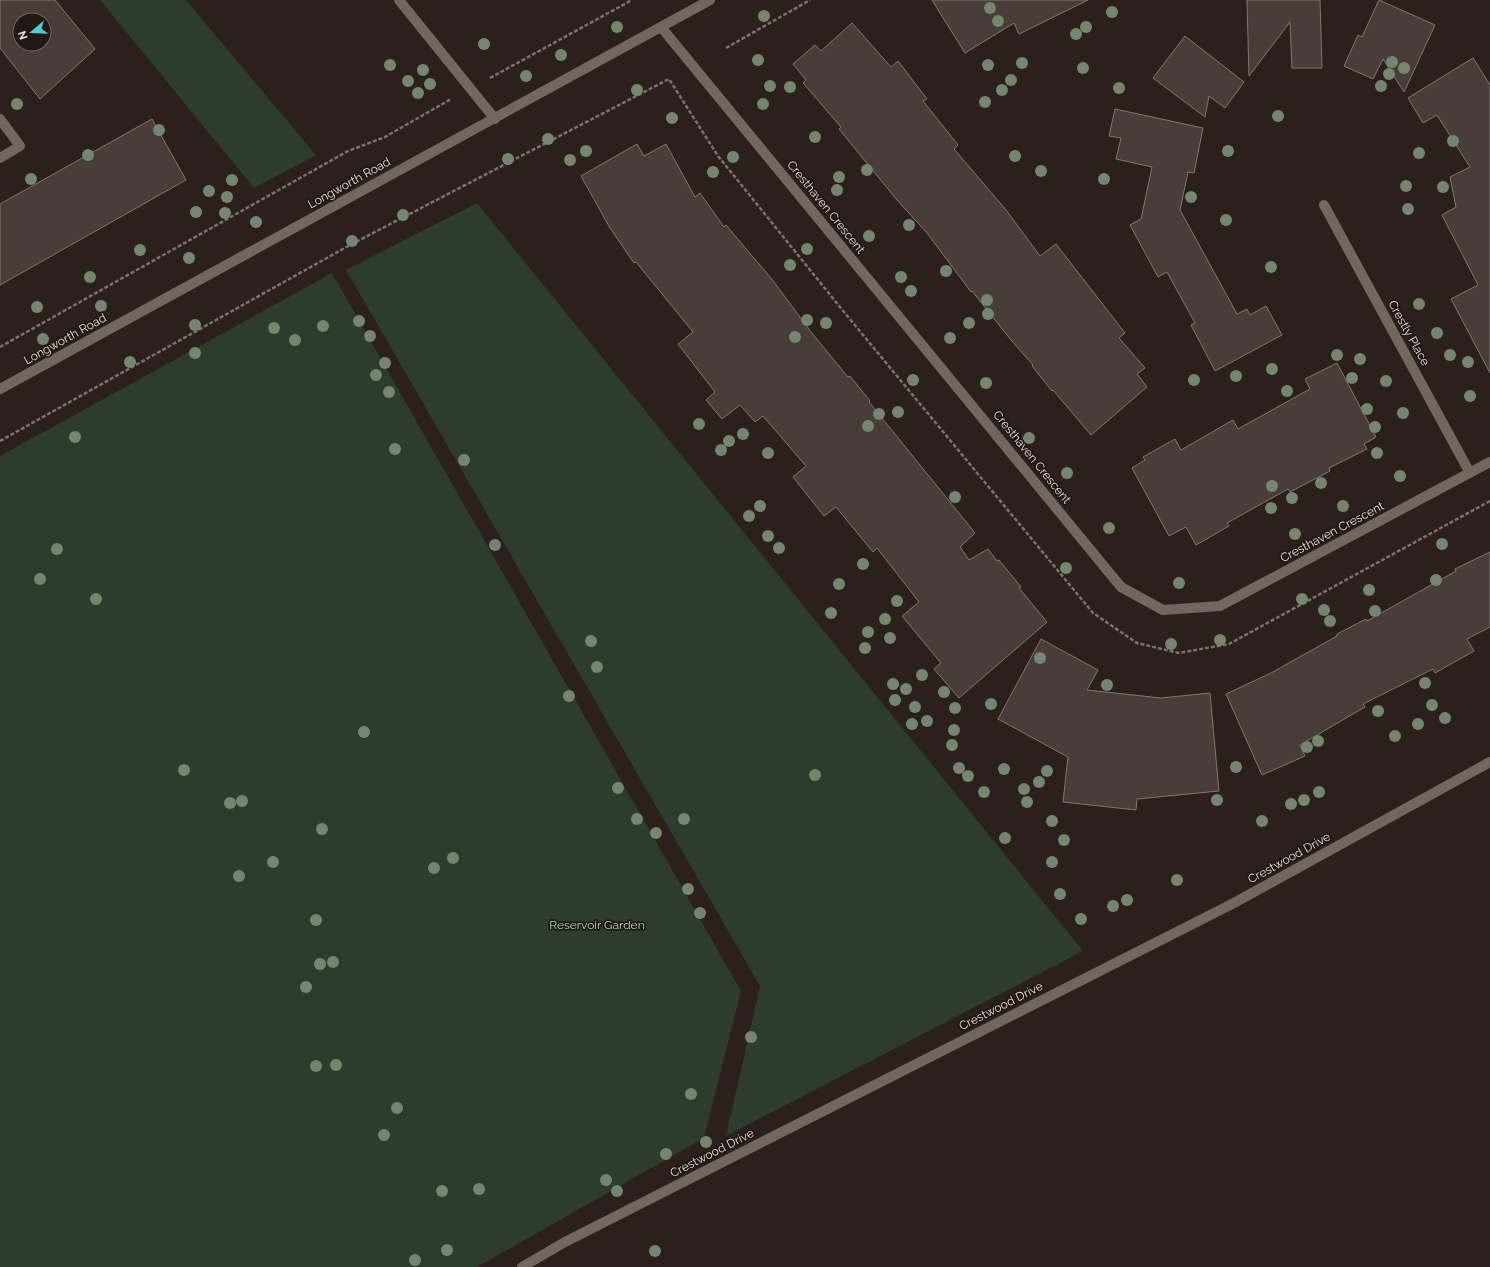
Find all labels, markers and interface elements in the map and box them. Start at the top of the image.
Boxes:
north arrow [12,12,52,52]
text: N [16,29,31,41]
street label: Longworth Road [305,155,393,211]
street label: Cresthaven Crescent [784,158,868,256]
street label: Crestly Place [1385,298,1433,368]
street label: Longworth Road [21,311,109,367]
street label: Cresthaven Crescent [990,408,1074,506]
street label: Cresthaven Crescent [1278,499,1386,565]
street label: Crestwood Drive [1245,830,1333,886]
park label: Reservoir Garden [549,918,645,932]
street label: Crestwood Drive [957,979,1045,1033]
street label: Crestwood Drive [668,1126,756,1180]

